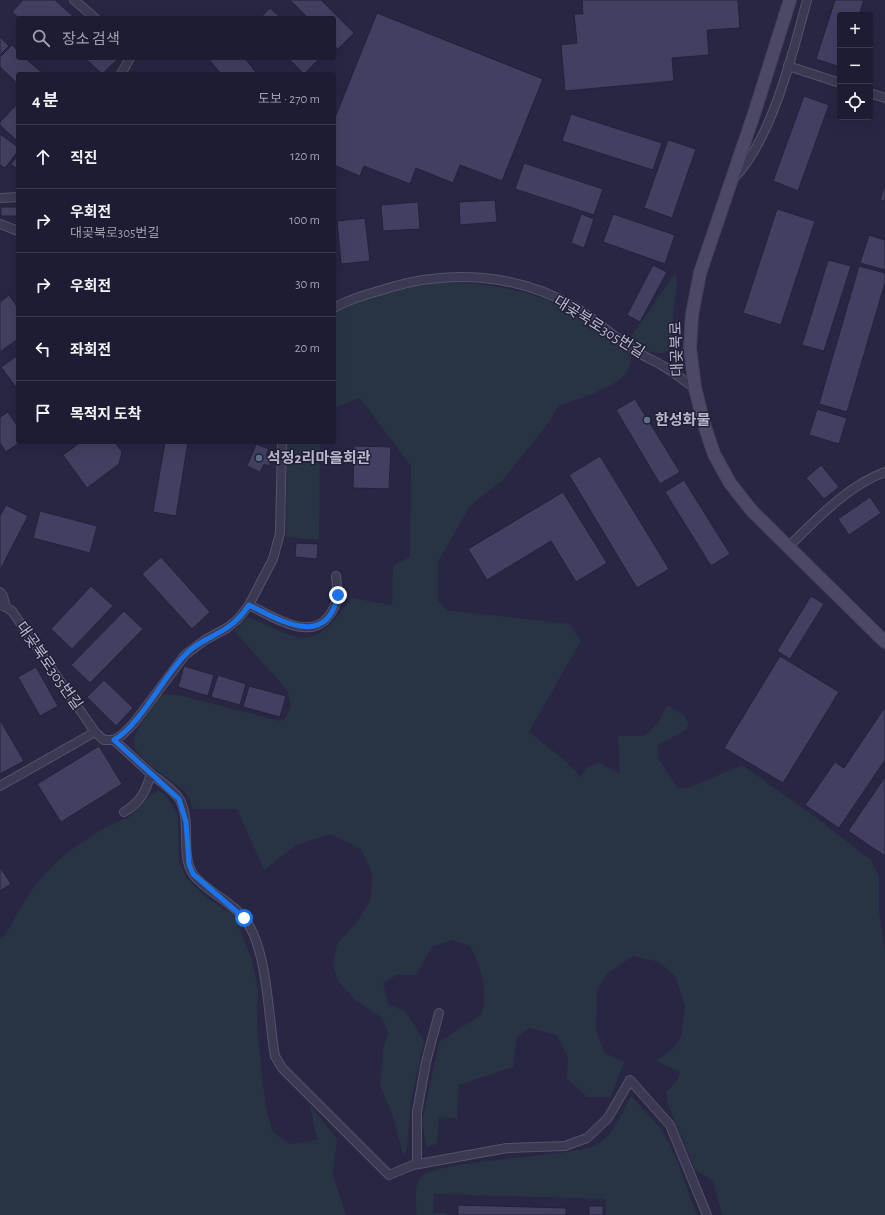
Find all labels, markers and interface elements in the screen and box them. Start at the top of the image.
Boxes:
map controls [837,12,873,120]
button: + [837,12,873,48]
search box [16,16,336,60]
icon: search [30,27,52,49]
text: 장소 검색 [62,32,120,47]
button: − [837,48,873,84]
button: locate [837,84,873,120]
text: 4 분 [32,92,59,109]
text: 도보 · 270 m [258,93,320,106]
icon: ahead [32,146,54,168]
text: 120 m [290,150,320,163]
text: 직진 [70,151,98,166]
text: 우회전 [70,205,111,220]
icon: right [32,210,54,232]
text: 100 m [289,214,320,227]
text: 대곶북로305번길 [70,227,159,240]
icon: right [32,274,54,296]
text: 30 m [295,278,320,291]
text: 우회전 [70,279,111,294]
street label: 대곶북로305번길 [551,292,647,361]
street label: 대곶북로 [668,321,685,377]
icon: left [32,338,54,360]
text: 20 m [295,342,320,355]
text: 좌회전 [70,343,111,358]
icon: arrive [32,402,54,424]
text: 목적지 도착 [70,407,141,422]
place label: 한성화물 [655,412,710,428]
marker: 한성화물 [642,415,652,425]
place label: 석정2리마을회관 [267,450,371,466]
marker: 석정2리마을회관 [254,453,264,463]
route end [329,586,347,604]
street label: 대곶북로305번길 [13,619,86,713]
route start [235,909,253,927]

